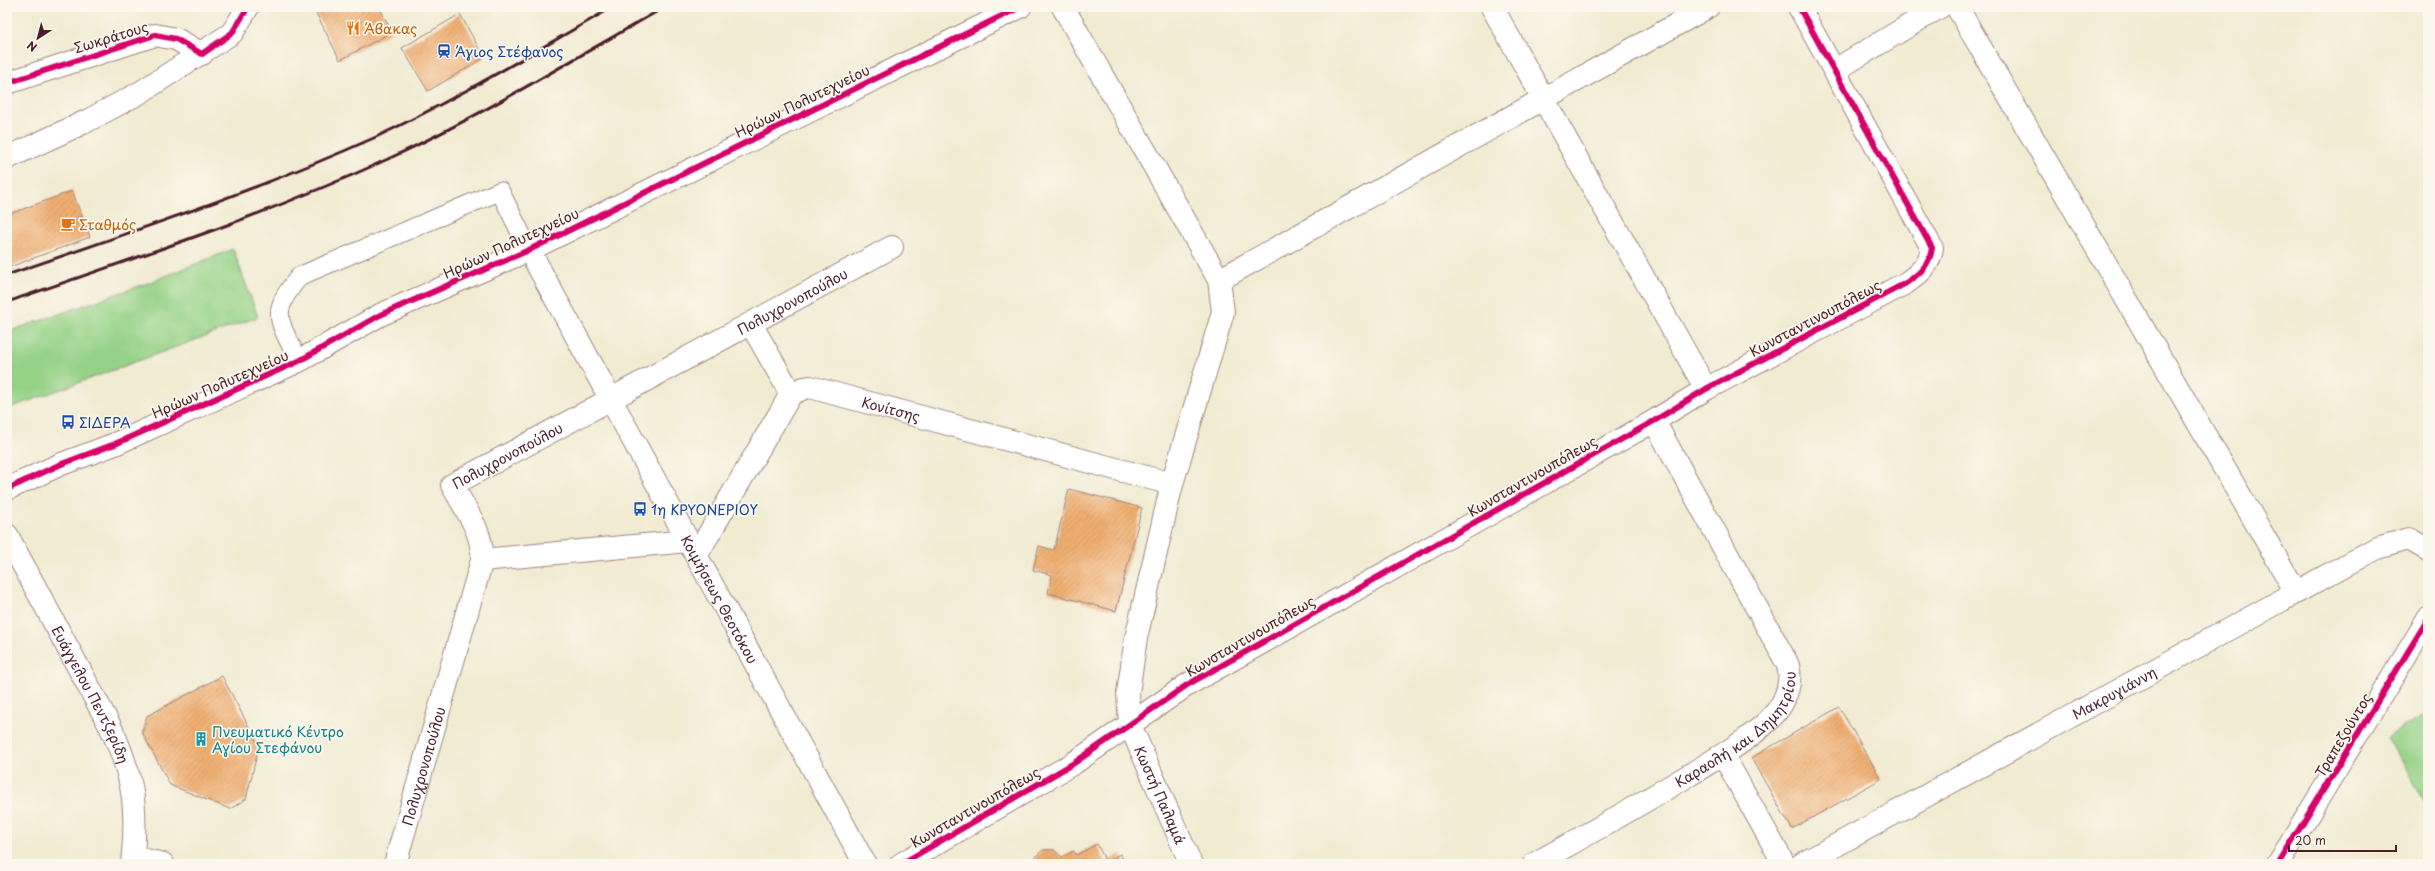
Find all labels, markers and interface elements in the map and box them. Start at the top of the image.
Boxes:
street label: Σωκράτους [71,16,151,58]
north arrow [18,18,58,58]
place label: Άβακας [364,18,417,39]
restaurant icon: Άβακας [345,20,361,36]
text: N [23,37,40,56]
place label: Άγιος Στέφανος [455,41,563,62]
station icon: Άγιος Στέφανος [436,43,452,59]
street label: Ηρώων Πολυτεχνείου [731,59,873,143]
street label: Ηρώων Πολυτεχνείου [440,202,582,284]
place label: Σταθμός [79,214,136,235]
cafe icon: Σταθμός [60,216,76,232]
street label: Πολυχρονοπούλου [733,262,851,339]
street label: Κωνσταντινουπόλεως [1745,274,1885,362]
street label: Ηρώων Πολυτεχνείου [148,344,292,424]
street label: Κονίτσης [859,391,923,427]
place label: ΣΙΔΕΡΑ [79,412,131,433]
bus stop icon: ΣΙΔΕΡΑ [60,414,76,430]
street label: Πολυχρονοπούλου [448,417,566,494]
street label: Κωνσταντινουπόλεως [1463,430,1601,522]
place label: 1η ΚΡΥΟΝΕΡΙΟΥ [651,499,758,520]
bus stop icon: 1η ΚΡΥΟΝΕΡΙΟΥ [632,501,648,517]
street label: Κοιμήσεως Θεοτόκου [676,531,764,667]
street label: Κωνσταντινουπόλεως [1181,590,1319,682]
street label: Ευάγγελου Πεντζερίδη [47,621,135,766]
street label: Μακρυγιάννη [2068,661,2160,724]
street label: Καραολή και Δημητρίου [1671,671,1800,792]
street label: Τραπεζούντος [2310,689,2376,781]
street label: Πολυχρονοπούλου [396,704,450,828]
place label: Πνευματικό Κέντρο Αγίου Στεφάνου [212,721,344,758]
building icon: Πνευματικό Κέντρο Αγίου Στεφάνου [193,731,209,747]
street label: Κωστή Παλαμά [1130,742,1191,847]
street label: Κωνσταντινουπόλεως [906,761,1044,853]
scale bar [2289,827,2396,853]
text: 20 m [2295,831,2326,849]

